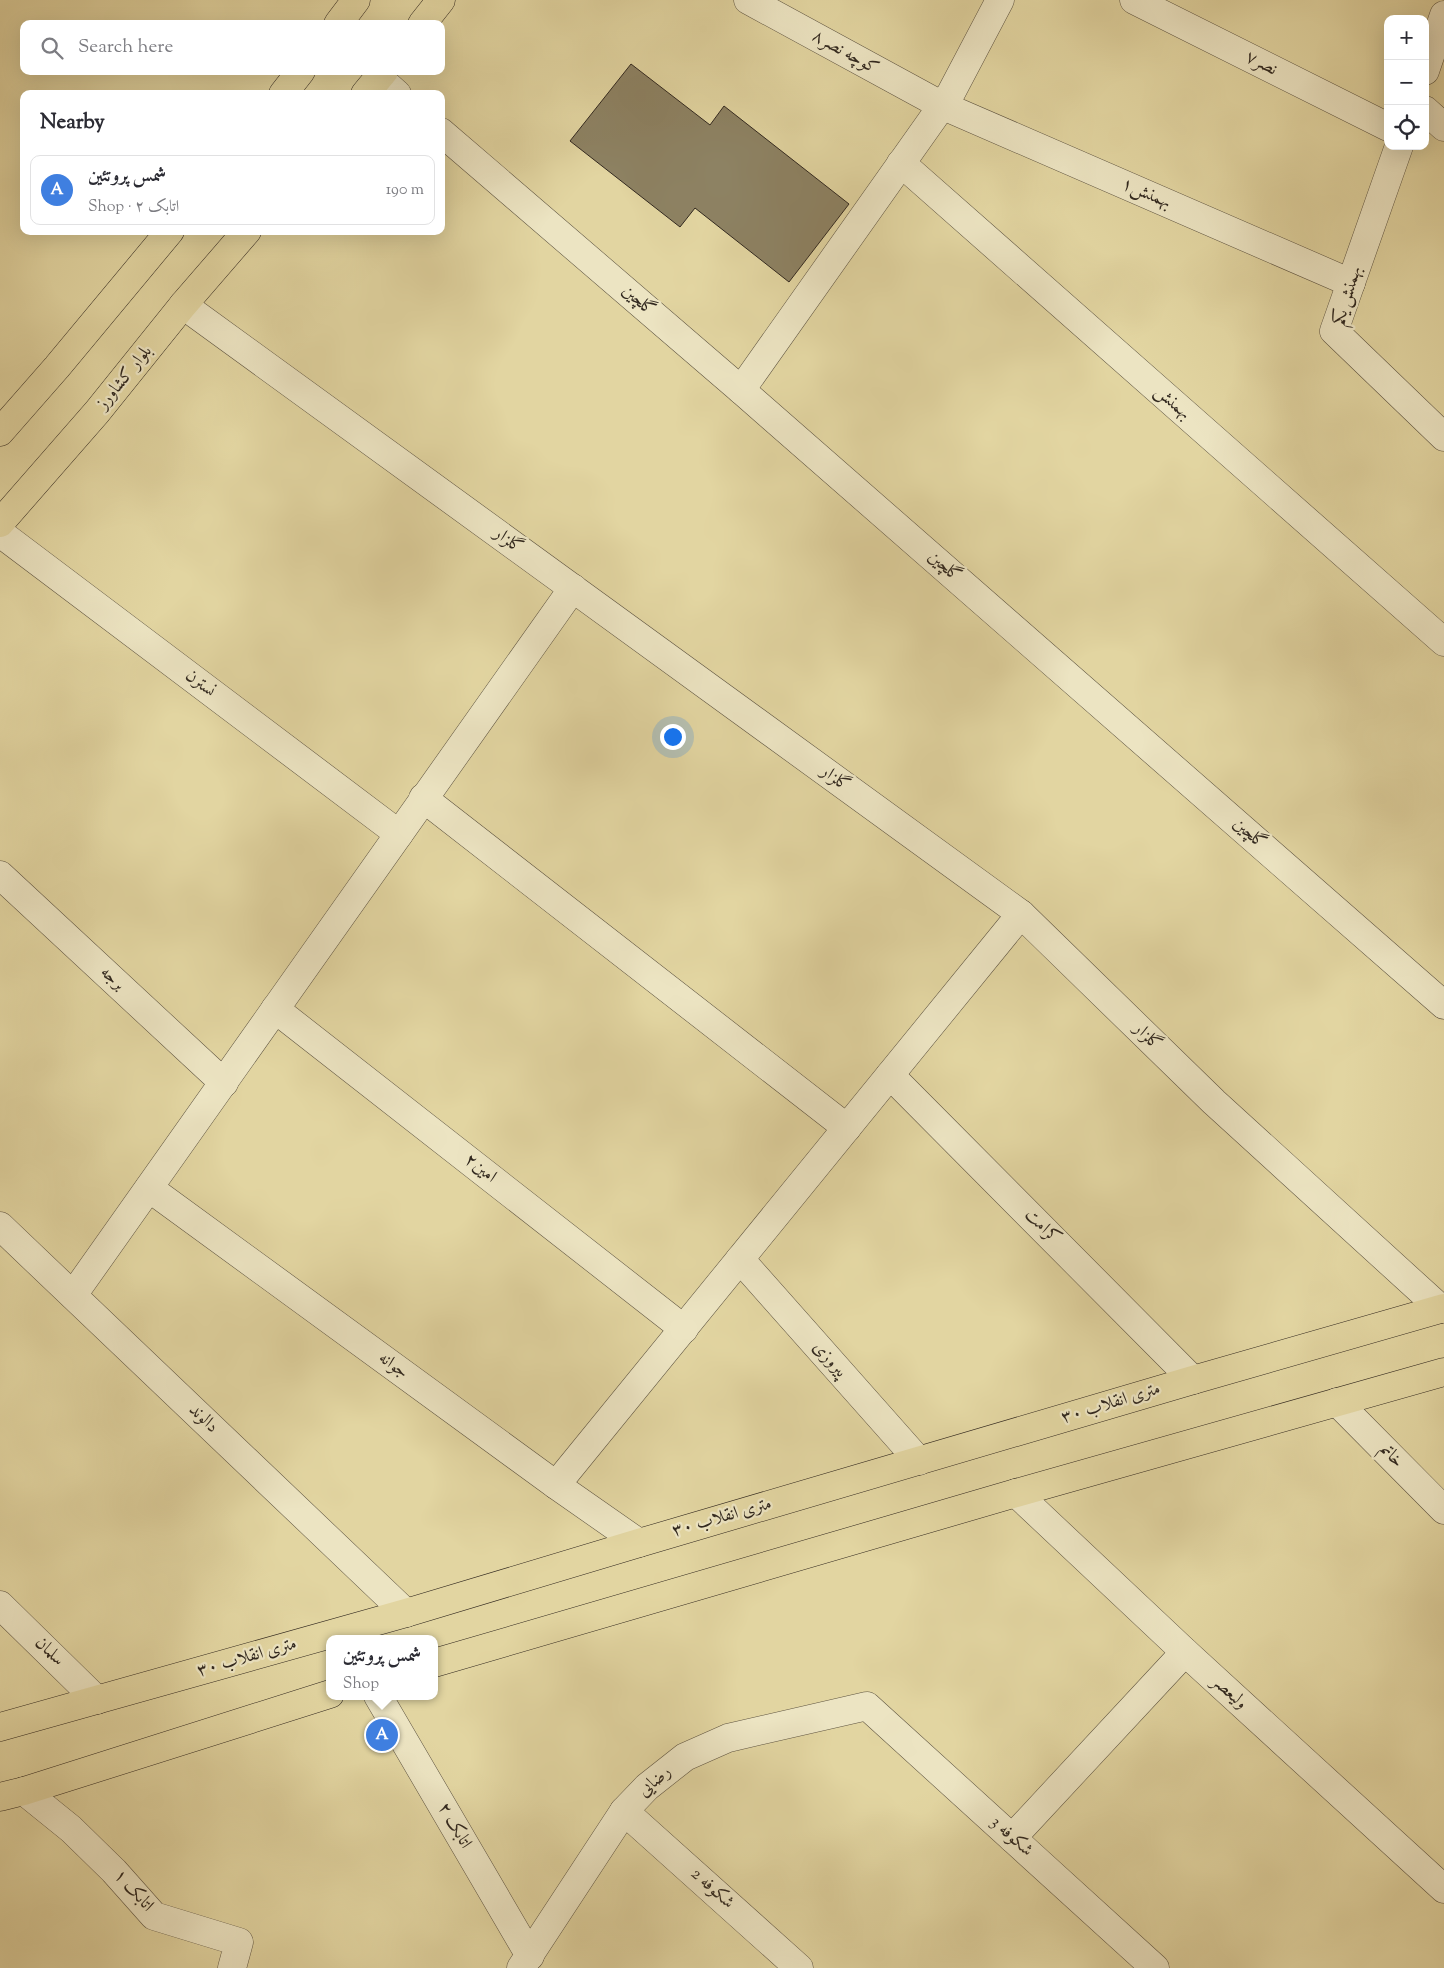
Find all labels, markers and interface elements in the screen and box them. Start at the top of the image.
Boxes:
map controls [1384,15,1429,150]
button: + [1384,15,1429,60]
search box [20,20,445,75]
street label: کوچه نصر۸ [807,24,883,82]
icon: search [38,34,66,62]
text: Search here [78,34,173,61]
street label: نصر۷ [1240,45,1282,83]
button: − [1384,60,1429,105]
button: locate [1384,105,1429,150]
text: Nearby [40,108,105,138]
text: شمس پروتئین [88,163,166,190]
street label: بهمنش۱ [1117,172,1175,216]
text: A [51,179,64,202]
text: 190 m [386,179,424,202]
text: Shop · اتابک ۲ [88,196,179,219]
street label: بهمنش یکم [1327,263,1371,330]
street label: گلچین [615,279,661,323]
street label: بلوار کشاورز [90,340,159,417]
street label: بهمنش [1148,380,1196,426]
street label: گلزار [486,520,528,561]
street label: گلچین [921,545,967,589]
street label: نسترن [179,664,221,704]
your location [660,724,686,750]
street label: گلزار [813,758,855,799]
street label: گلچین [1226,812,1272,856]
street label: برجه [94,961,130,997]
street label: گلزار [1125,1015,1167,1057]
street label: امین۲ [458,1148,502,1190]
street label: کرامت [1018,1203,1066,1251]
street label: پیروزی [805,1336,854,1385]
street label: جوانه [372,1346,414,1386]
street label: ۳۰ متری انقلاب [1058,1377,1164,1431]
street label: دالوند [182,1398,224,1440]
street label: خاتم [1372,1438,1409,1475]
street label: ۳۰ متری انقلاب [669,1491,775,1545]
street label: سلمان [28,1631,70,1673]
street label: ۳۰ متری انقلاب [194,1631,300,1685]
popup [326,1635,438,1700]
text: شمس پروتئین [343,1643,421,1670]
street label: ولیعصر [1204,1668,1253,1716]
text: Shop [343,1673,379,1696]
pin: A [366,1716,398,1754]
street label: رضایی [632,1760,678,1804]
street label: اتابک ۲ [430,1798,478,1854]
street label: شکوفه 3 [984,1811,1038,1863]
street label: شکوفه 2 [684,1862,740,1916]
street label: اتابک ۱ [107,1864,159,1918]

